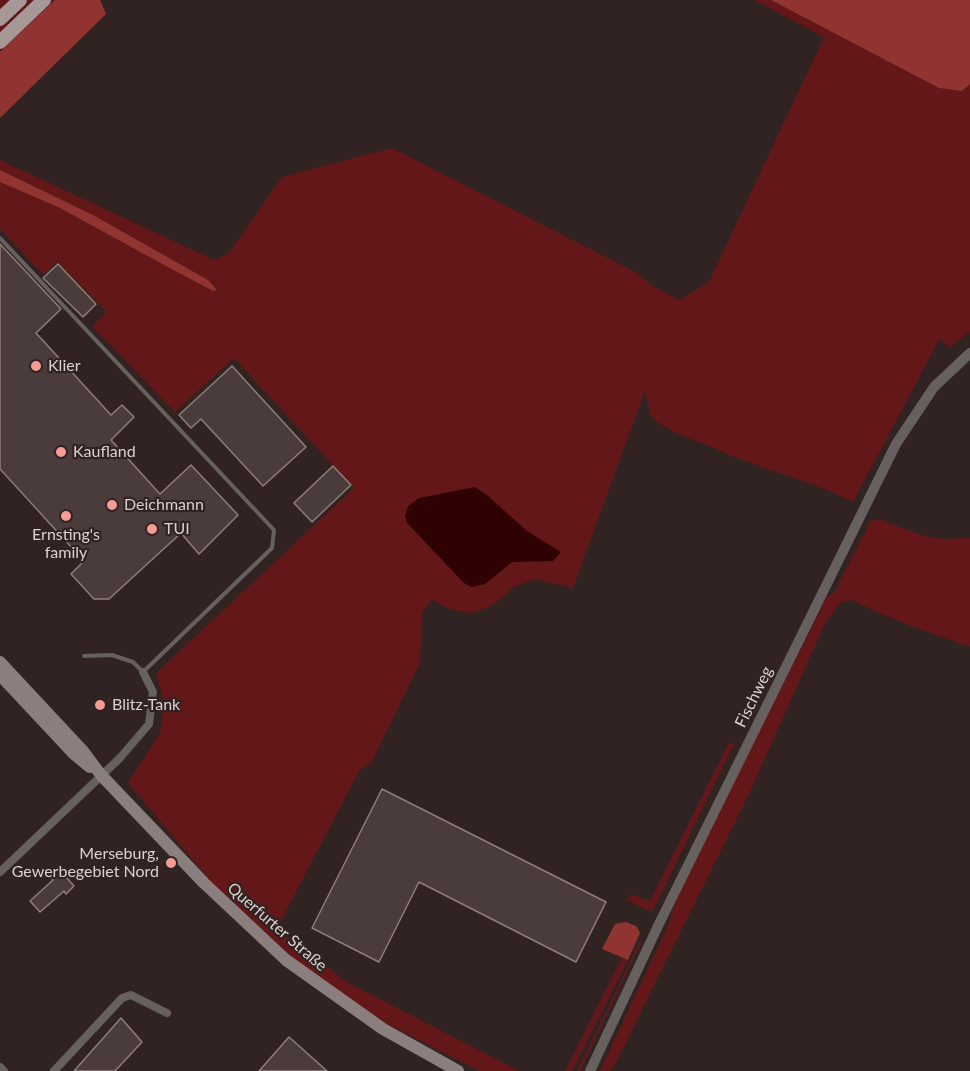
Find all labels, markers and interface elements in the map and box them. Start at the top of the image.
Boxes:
place label: Klier [48,356,80,376]
marker: Klier [29,359,43,373]
place label: Kaufland [73,442,136,462]
marker: Kaufland [54,445,68,459]
place label: Deichmann [124,495,204,515]
marker: Deichmann [105,498,119,512]
marker: Ernsting's family [59,509,73,523]
place label: TUI [164,519,190,539]
marker: TUI [145,522,159,536]
place label: Ernsting's family [32,525,100,563]
street label: Fischweg [731,663,777,731]
place label: Blitz-Tank [112,695,180,715]
marker: Blitz-Tank [93,698,107,712]
place label: Merseburg, Gewerbegebiet Nord [12,844,159,882]
marker: Merseburg, Gewerbegebiet Nord [164,856,178,870]
street label: Querfurter Straße [223,879,331,975]

